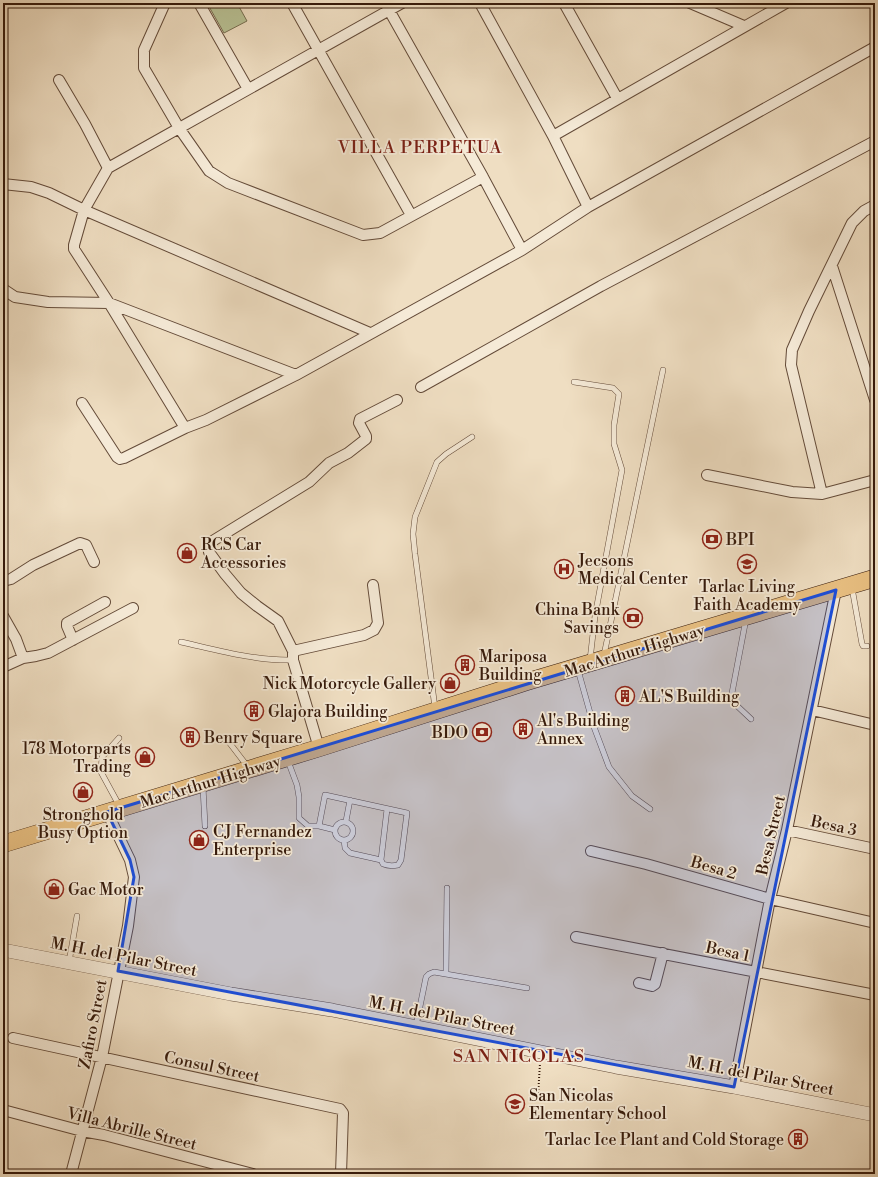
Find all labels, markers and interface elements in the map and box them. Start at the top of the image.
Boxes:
district label: VILLA PERPETUA [337,137,502,159]
bank icon: BPI [701,528,723,550]
place label: BPI [725,530,754,550]
place label: RCS Car Accessories [200,535,286,573]
shop icon: RCS Car Accessories [176,542,198,564]
place label: Jecsons Medical Center [577,551,688,589]
school or university icon: Tarlac Living Faith Academy [736,553,758,575]
hospital icon: Jecsons Medical Center [553,558,575,580]
place label: Tarlac Living Faith Academy [694,577,801,615]
place label: China Bank Savings [535,600,621,638]
bank icon: China Bank Savings [622,607,644,629]
street label: MacArthur Highway [562,620,707,682]
place label: Mariposa Building [478,647,548,685]
building icon: Mariposa Building [454,654,476,676]
shop icon: Nick Motorcycle Gallery [439,672,461,694]
place label: Nick Motorcycle Gallery [263,674,436,694]
building icon: AL'S Building [614,685,636,707]
place label: AL'S Building [638,687,740,707]
building icon: Glajora Building [243,700,265,722]
place label: Glajora Building [268,702,388,722]
place label: Al's Building Annex [536,711,630,749]
building icon: Al's Building Annex [512,718,534,740]
bank icon: BDO [471,721,493,743]
place label: BDO [431,723,468,743]
building icon: Benry Square [179,726,201,748]
place label: Benry Square [203,728,303,748]
place label: 178 Motorparts Trading [22,739,132,777]
shop icon: 178 Motorparts Trading [134,746,156,768]
street label: MacArthur Highway [138,751,283,813]
shop icon: Stronghold Busy Option [72,781,94,803]
street label: Besa Street [752,793,790,878]
place label: Stronghold Busy Option [37,805,128,843]
street label: Besa 3 [808,811,859,841]
place label: CJ Fernandez Enterprise [213,822,312,860]
shop icon: CJ Fernandez Enterprise [188,829,210,851]
street label: Besa 2 [687,852,739,884]
shop icon: Gac Motor [43,878,65,900]
place label: Gac Motor [68,880,144,900]
street label: M. H. del Pilar Street [49,933,199,981]
street label: Besa 1 [703,937,752,966]
street label: Zafiro Street [75,977,112,1071]
street label: M. H. del Pilar Street [367,992,517,1040]
district label: SAN NICOLAS [453,1045,585,1068]
street label: Consul Street [162,1047,262,1087]
street label: M. H. del Pilar Street [686,1052,836,1100]
place label: San Nicolas Elementary School [529,1086,667,1124]
school or university icon: San Nicolas Elementary School [504,1093,526,1115]
street label: Villa Abrille Street [64,1103,199,1155]
building icon: Tarlac Ice Plant and Cold Storage [787,1128,809,1150]
place label: Tarlac Ice Plant and Cold Storage [545,1130,784,1150]

